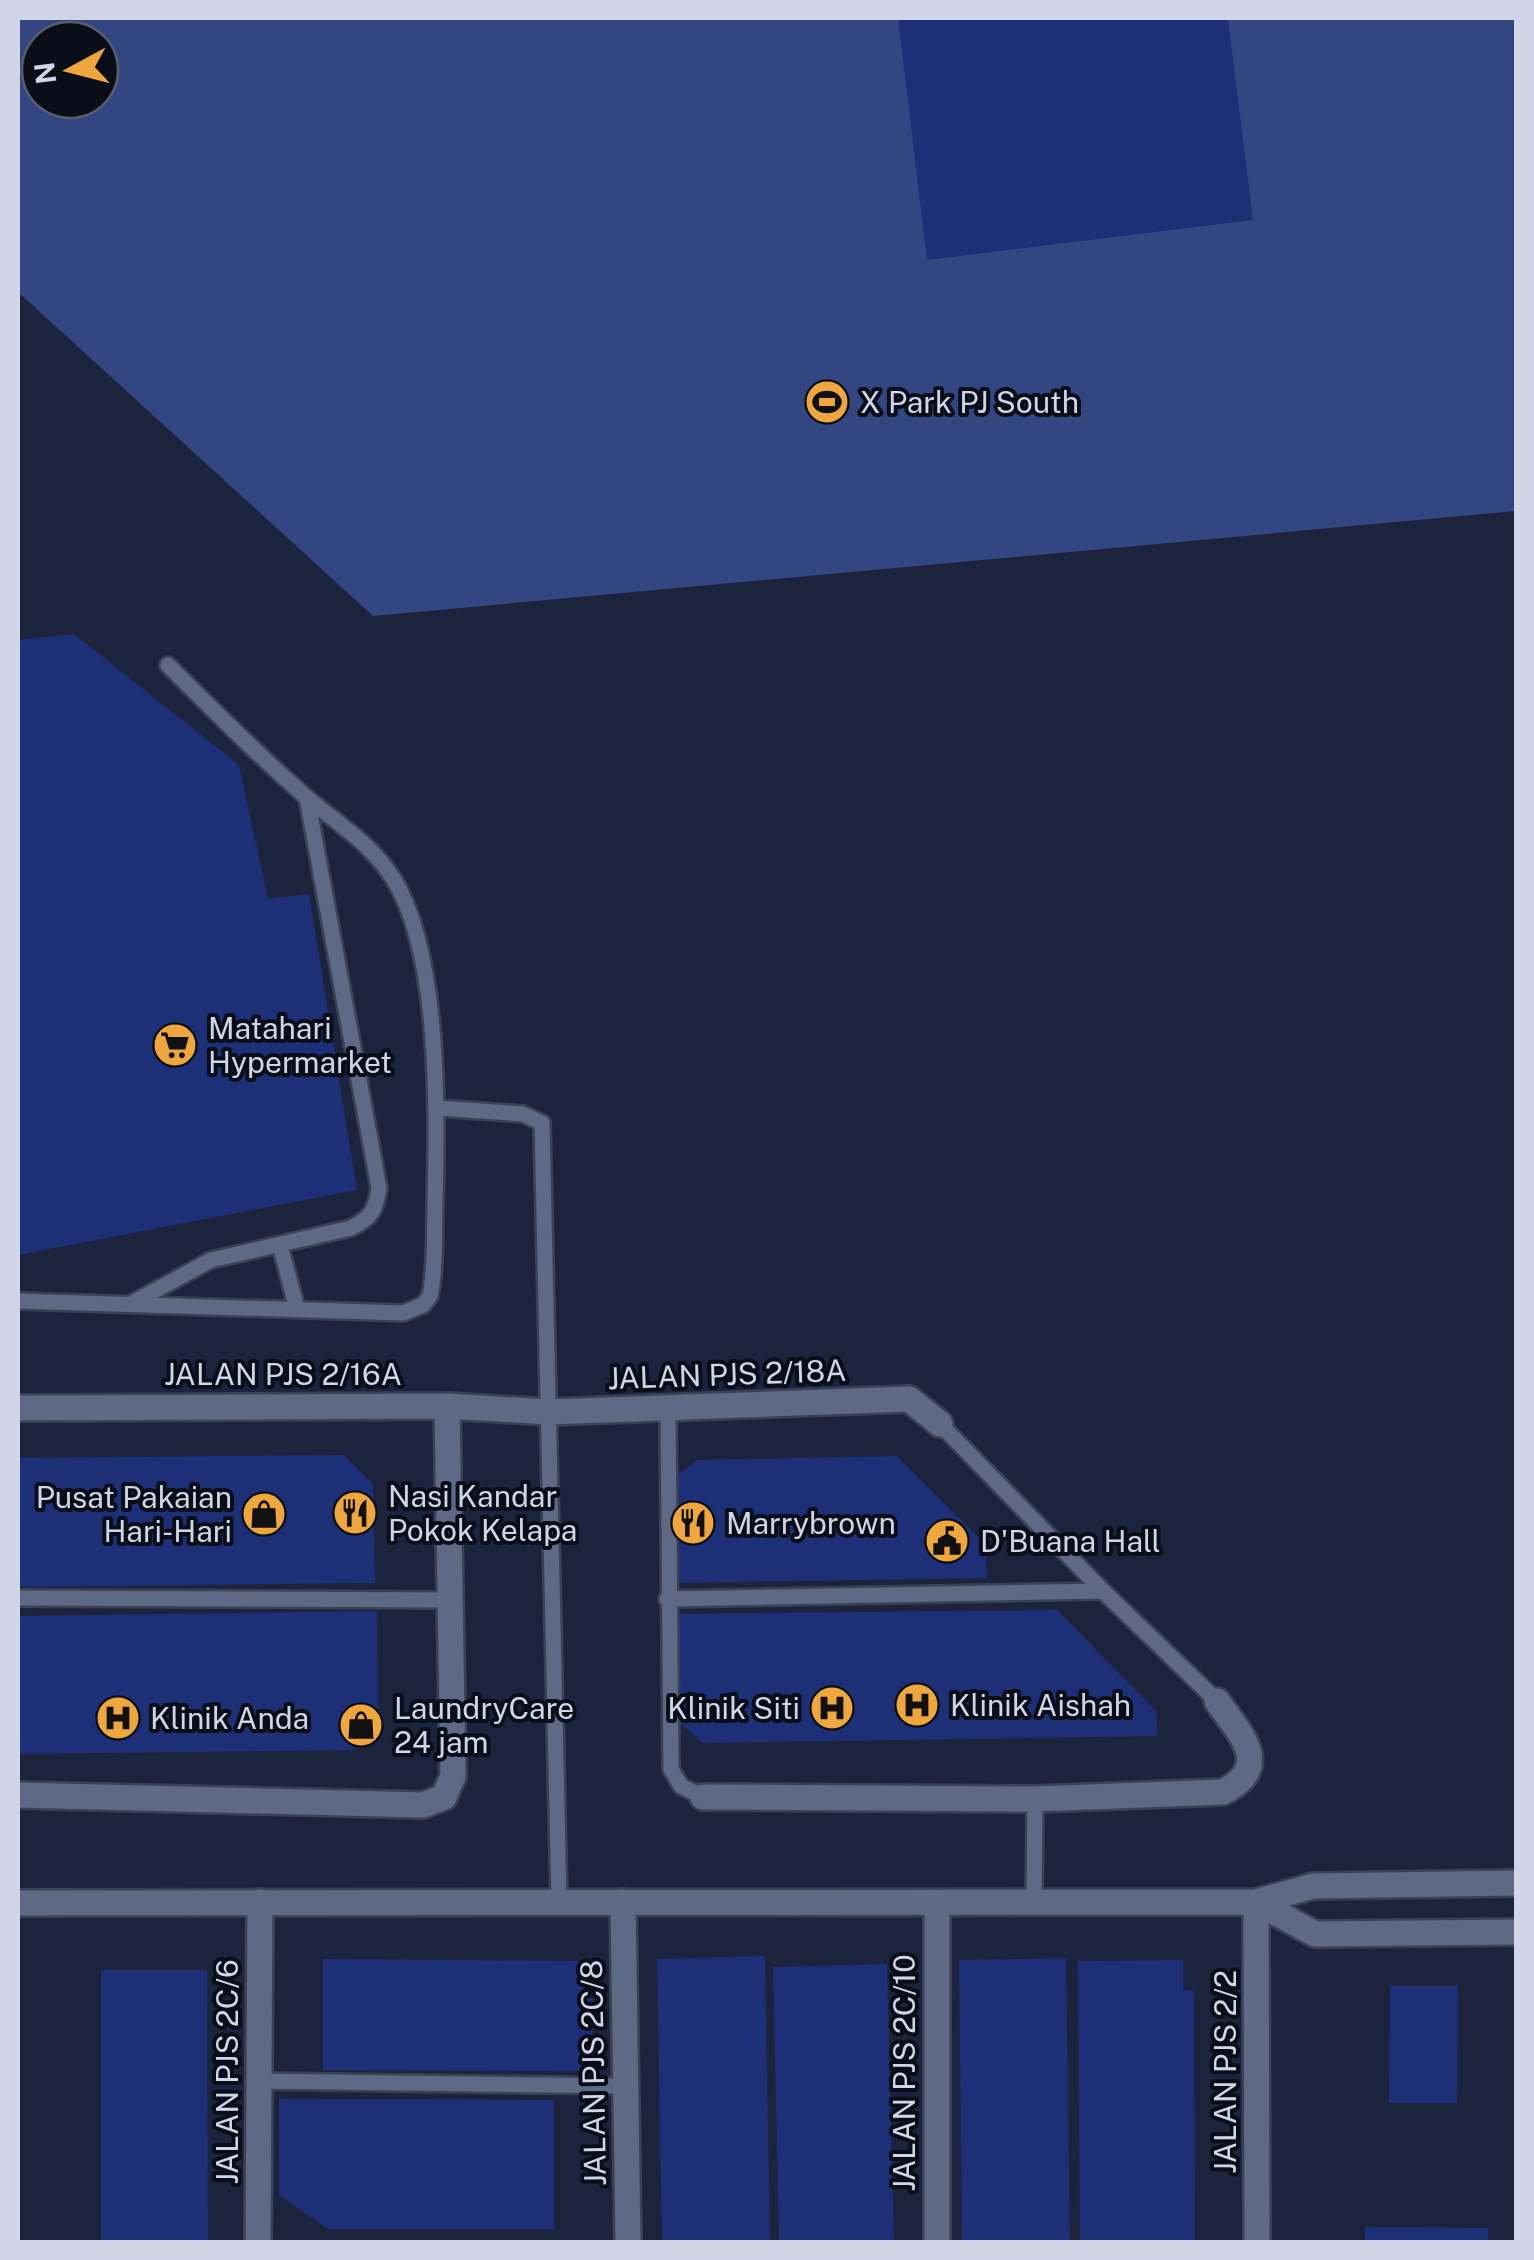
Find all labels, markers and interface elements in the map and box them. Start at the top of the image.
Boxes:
north arrow [20,20,120,120]
text: N [27,60,62,86]
sports icon: X Park PJ South [804,379,850,425]
place label: X Park PJ South [860,384,1079,420]
place label: Matahari Hypermarket [208,1010,392,1080]
supermarket icon: Matahari Hypermarket [152,1022,198,1068]
street label: JALAN PJS 2/18A [607,1352,847,1396]
street label: JALAN PJS 2/16A [164,1356,402,1392]
place label: Nasi Kandar Pokok Kelapa [388,1478,577,1548]
place label: Pusat Pakaian Hari-Hari [36,1479,232,1549]
restaurant icon: Nasi Kandar Pokok Kelapa [332,1490,378,1536]
shop icon: Pusat Pakaian Hari-Hari [241,1491,287,1537]
restaurant icon: Marrybrown [670,1500,716,1546]
place label: Marrybrown [726,1505,896,1541]
public building icon: D'Buana Hall [924,1518,970,1564]
place label: D'Buana Hall [980,1523,1161,1559]
hospital icon: Klinik Aishah [894,1682,940,1728]
hospital icon: Klinik Siti [809,1685,855,1731]
place label: Klinik Aishah [950,1687,1131,1723]
place label: LaundryCare 24 jam [394,1690,574,1760]
place label: Klinik Siti [667,1690,800,1726]
hospital icon: Klinik Anda [95,1695,141,1741]
place label: Klinik Anda [150,1700,309,1736]
shop icon: LaundryCare 24 jam [338,1702,384,1748]
street label: JALAN PJS 2C/10 [886,1954,922,2192]
street label: JALAN PJS 2C/6 [209,1959,245,2185]
street label: JALAN PJS 2C/8 [573,1960,613,2186]
street label: JALAN PJS 2/2 [1207,1970,1243,2174]

